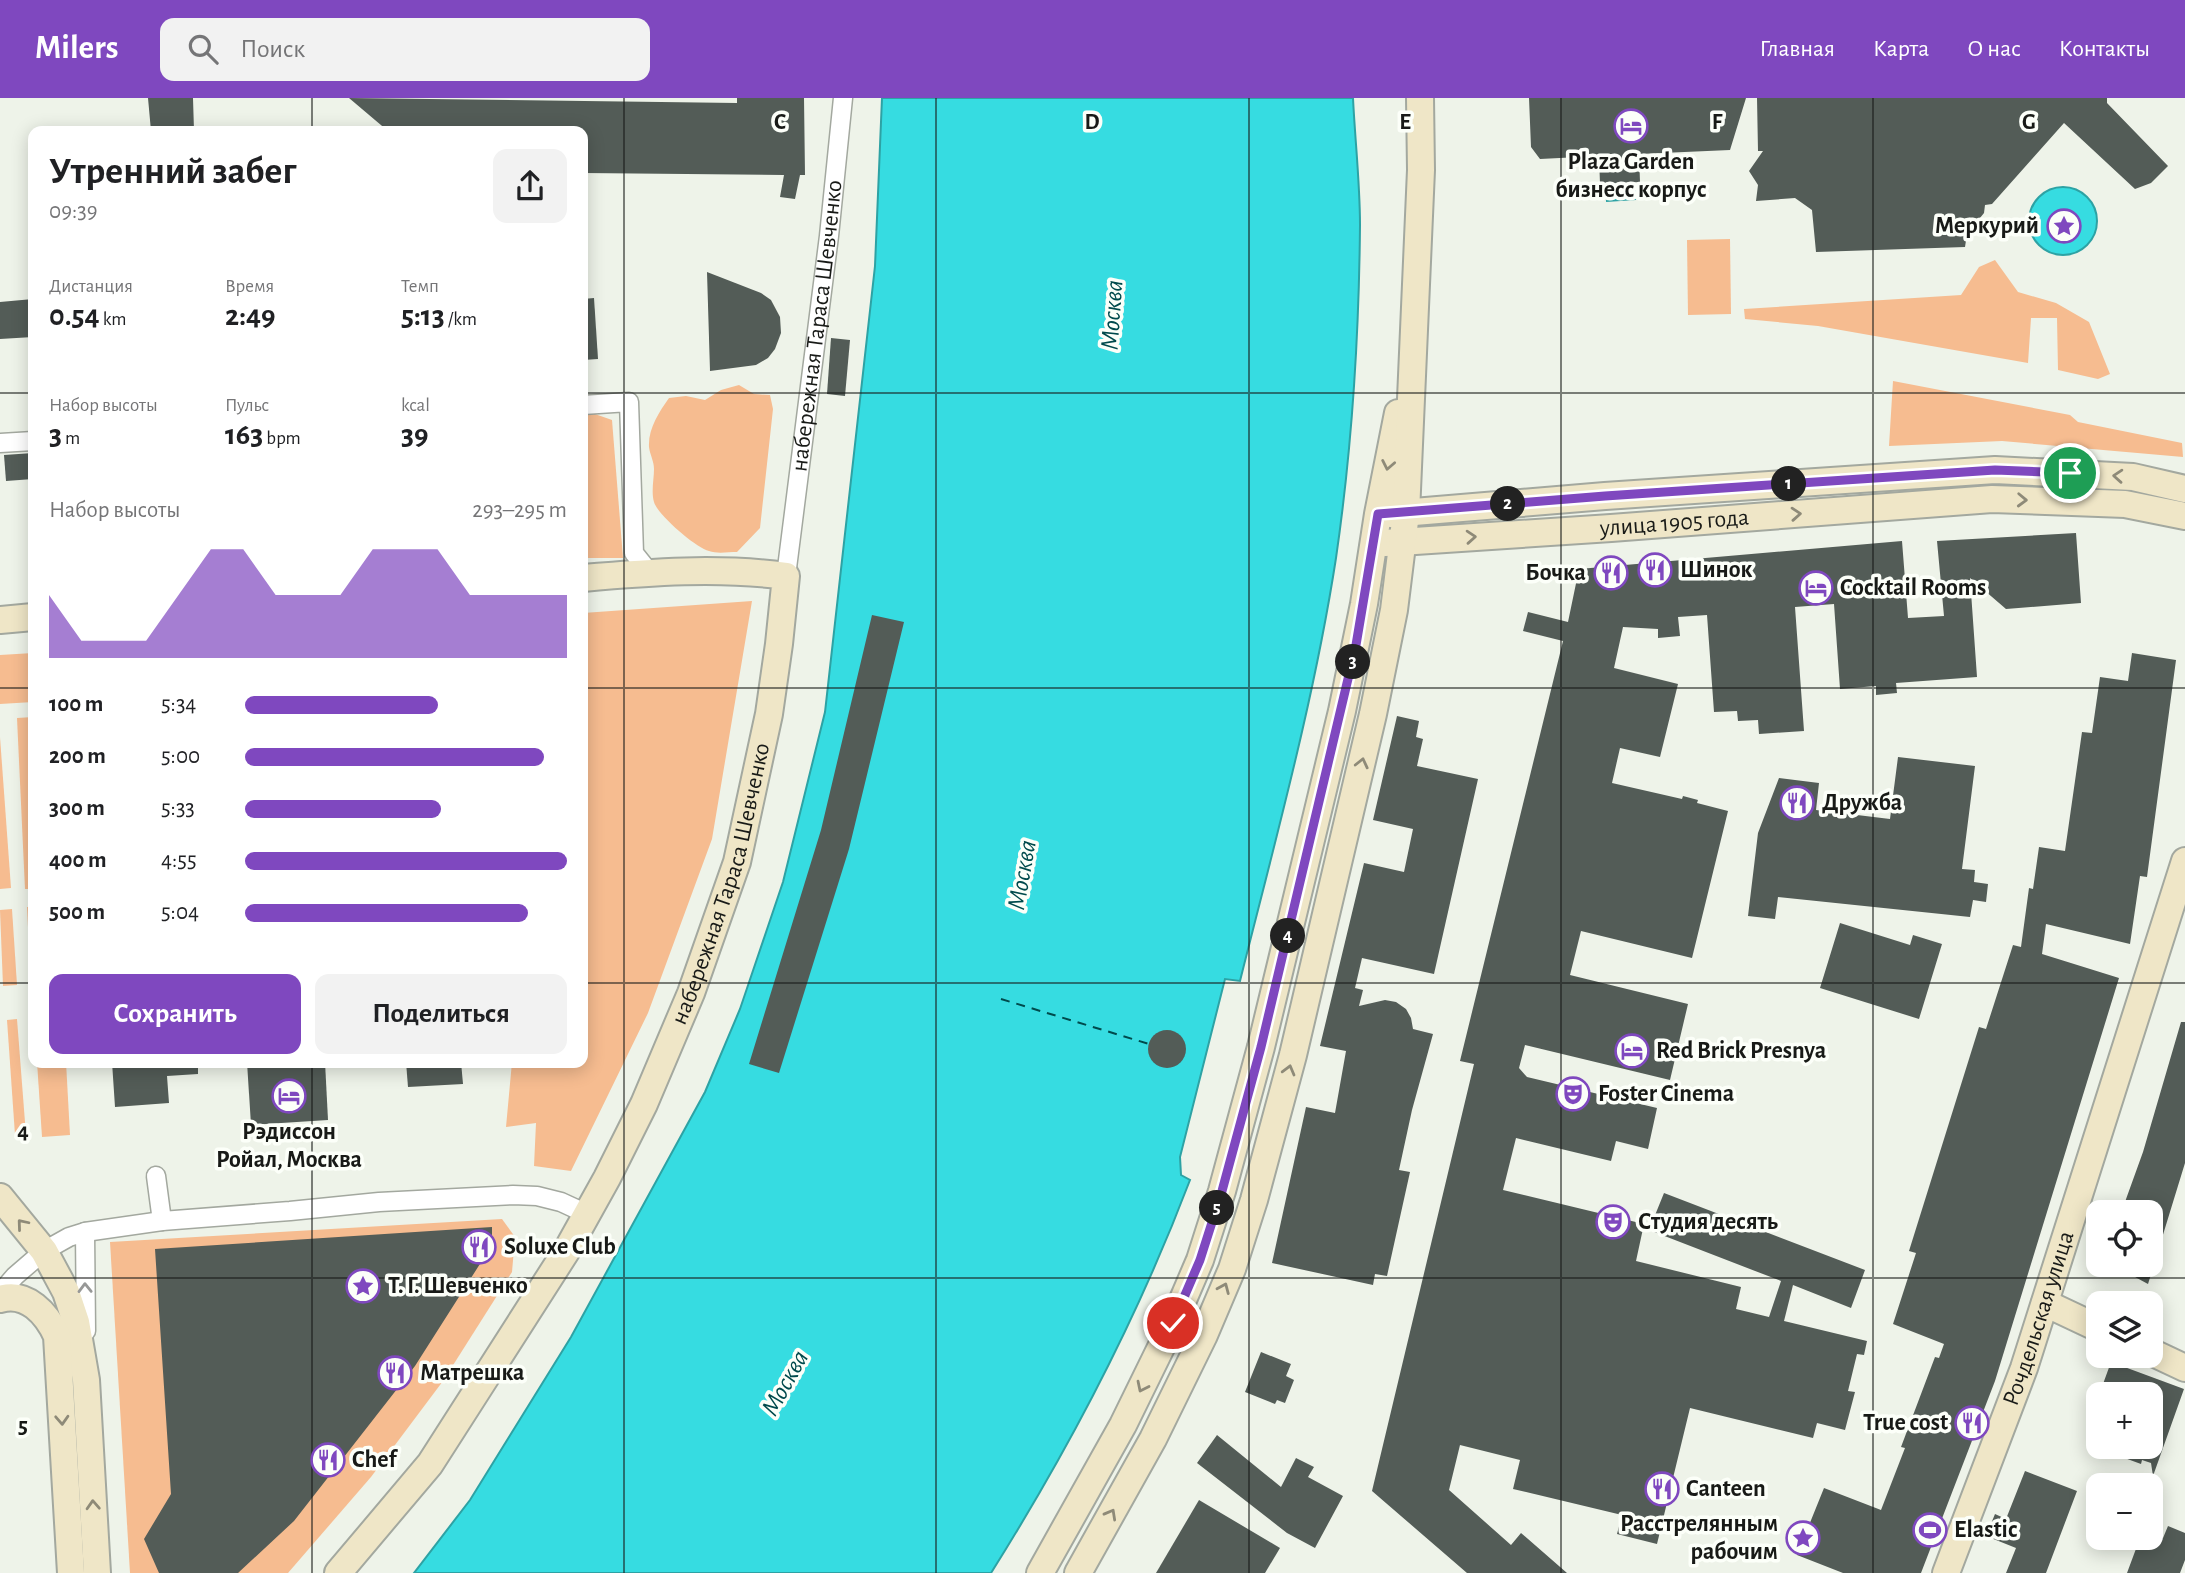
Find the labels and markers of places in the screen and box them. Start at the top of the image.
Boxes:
hotel icon: Plaza Garden бизнесс корпус [1612,107,1650,145]
place label: Plaza Garden бизнесс корпус [1555,150,1707,202]
place icon: Меркурий [2045,207,2083,245]
place label: Меркурий [1935,214,2039,238]
pin [2040,443,2100,503]
pin: 1 [1772,466,1806,502]
pin: 2 [1490,486,1526,522]
restaurant icon: Шинок [1636,551,1674,589]
restaurant icon: Бочка [1592,554,1630,592]
place label: Шинок [1680,558,1752,582]
place label: Бочка [1525,561,1586,585]
hotel icon: Cocktail Rooms [1797,569,1835,607]
place label: Cocktail Rooms [1840,576,1986,600]
pin: 3 [1336,644,1370,680]
restaurant icon: Дружба [1778,784,1816,822]
place label: Дружба [1822,791,1902,815]
pin: 4 [1270,918,1306,954]
hotel icon: Red Brick Presnya [1613,1032,1651,1070]
place label: Red Brick Presnya [1656,1039,1826,1063]
theatre icon: Foster Cinema [1554,1075,1592,1113]
hotel icon: Рэдиссон Ройал, Москва [270,1077,308,1115]
place label: Foster Cinema [1598,1082,1734,1106]
place label: Рэдиссон Ройал, Москва [216,1120,362,1172]
pin: 5 [1200,1190,1234,1226]
theatre icon: Студия десять [1594,1203,1632,1241]
place label: Студия десять [1638,1210,1778,1234]
restaurant icon: Soluxe Club [460,1228,498,1266]
place label: Soluxe Club [504,1235,616,1259]
place icon: Т. Г. Шевченко [344,1267,382,1305]
place label: Т. Г. Шевченко [388,1274,528,1298]
pin [1143,1293,1203,1353]
restaurant icon: Матрешка [376,1354,414,1392]
place label: Матрешка [420,1361,524,1385]
restaurant icon: True cost [1953,1404,1991,1442]
place label: True cost [1863,1411,1948,1435]
restaurant icon: Chef [309,1441,347,1479]
place label: Chef [352,1448,399,1472]
restaurant icon: Canteen [1643,1470,1681,1508]
place label: Canteen [1686,1477,1766,1501]
sports icon: Elastic [1911,1511,1949,1549]
place label: Расстрелянным рабочим [1620,1512,1778,1564]
place label: Elastic [1954,1518,2017,1542]
place icon: Расстрелянным рабочим [1784,1519,1822,1557]

